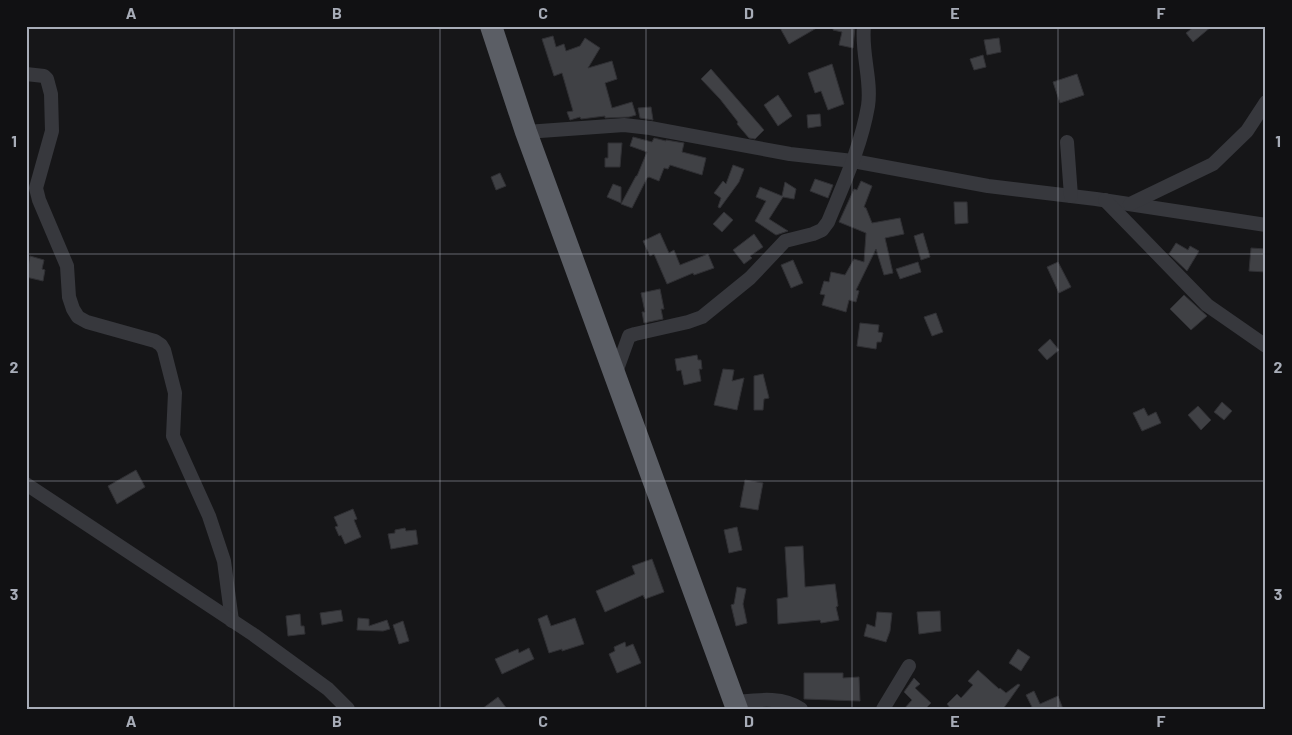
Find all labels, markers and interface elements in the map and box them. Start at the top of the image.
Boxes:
text: A [126,3,137,22]
text: B [332,3,342,22]
text: C [538,3,548,22]
text: D [744,3,754,22]
text: E [950,3,960,22]
text: F [1157,3,1166,22]
text: 1 [11,131,17,150]
text: 1 [1275,131,1281,150]
text: 2 [10,357,19,376]
text: 2 [1274,357,1283,376]
text: 3 [10,584,18,603]
text: 3 [1274,584,1282,603]
text: A [126,711,137,730]
text: B [332,711,342,730]
text: C [538,711,548,730]
text: D [744,711,754,730]
text: E [950,711,960,730]
text: F [1157,711,1166,730]

